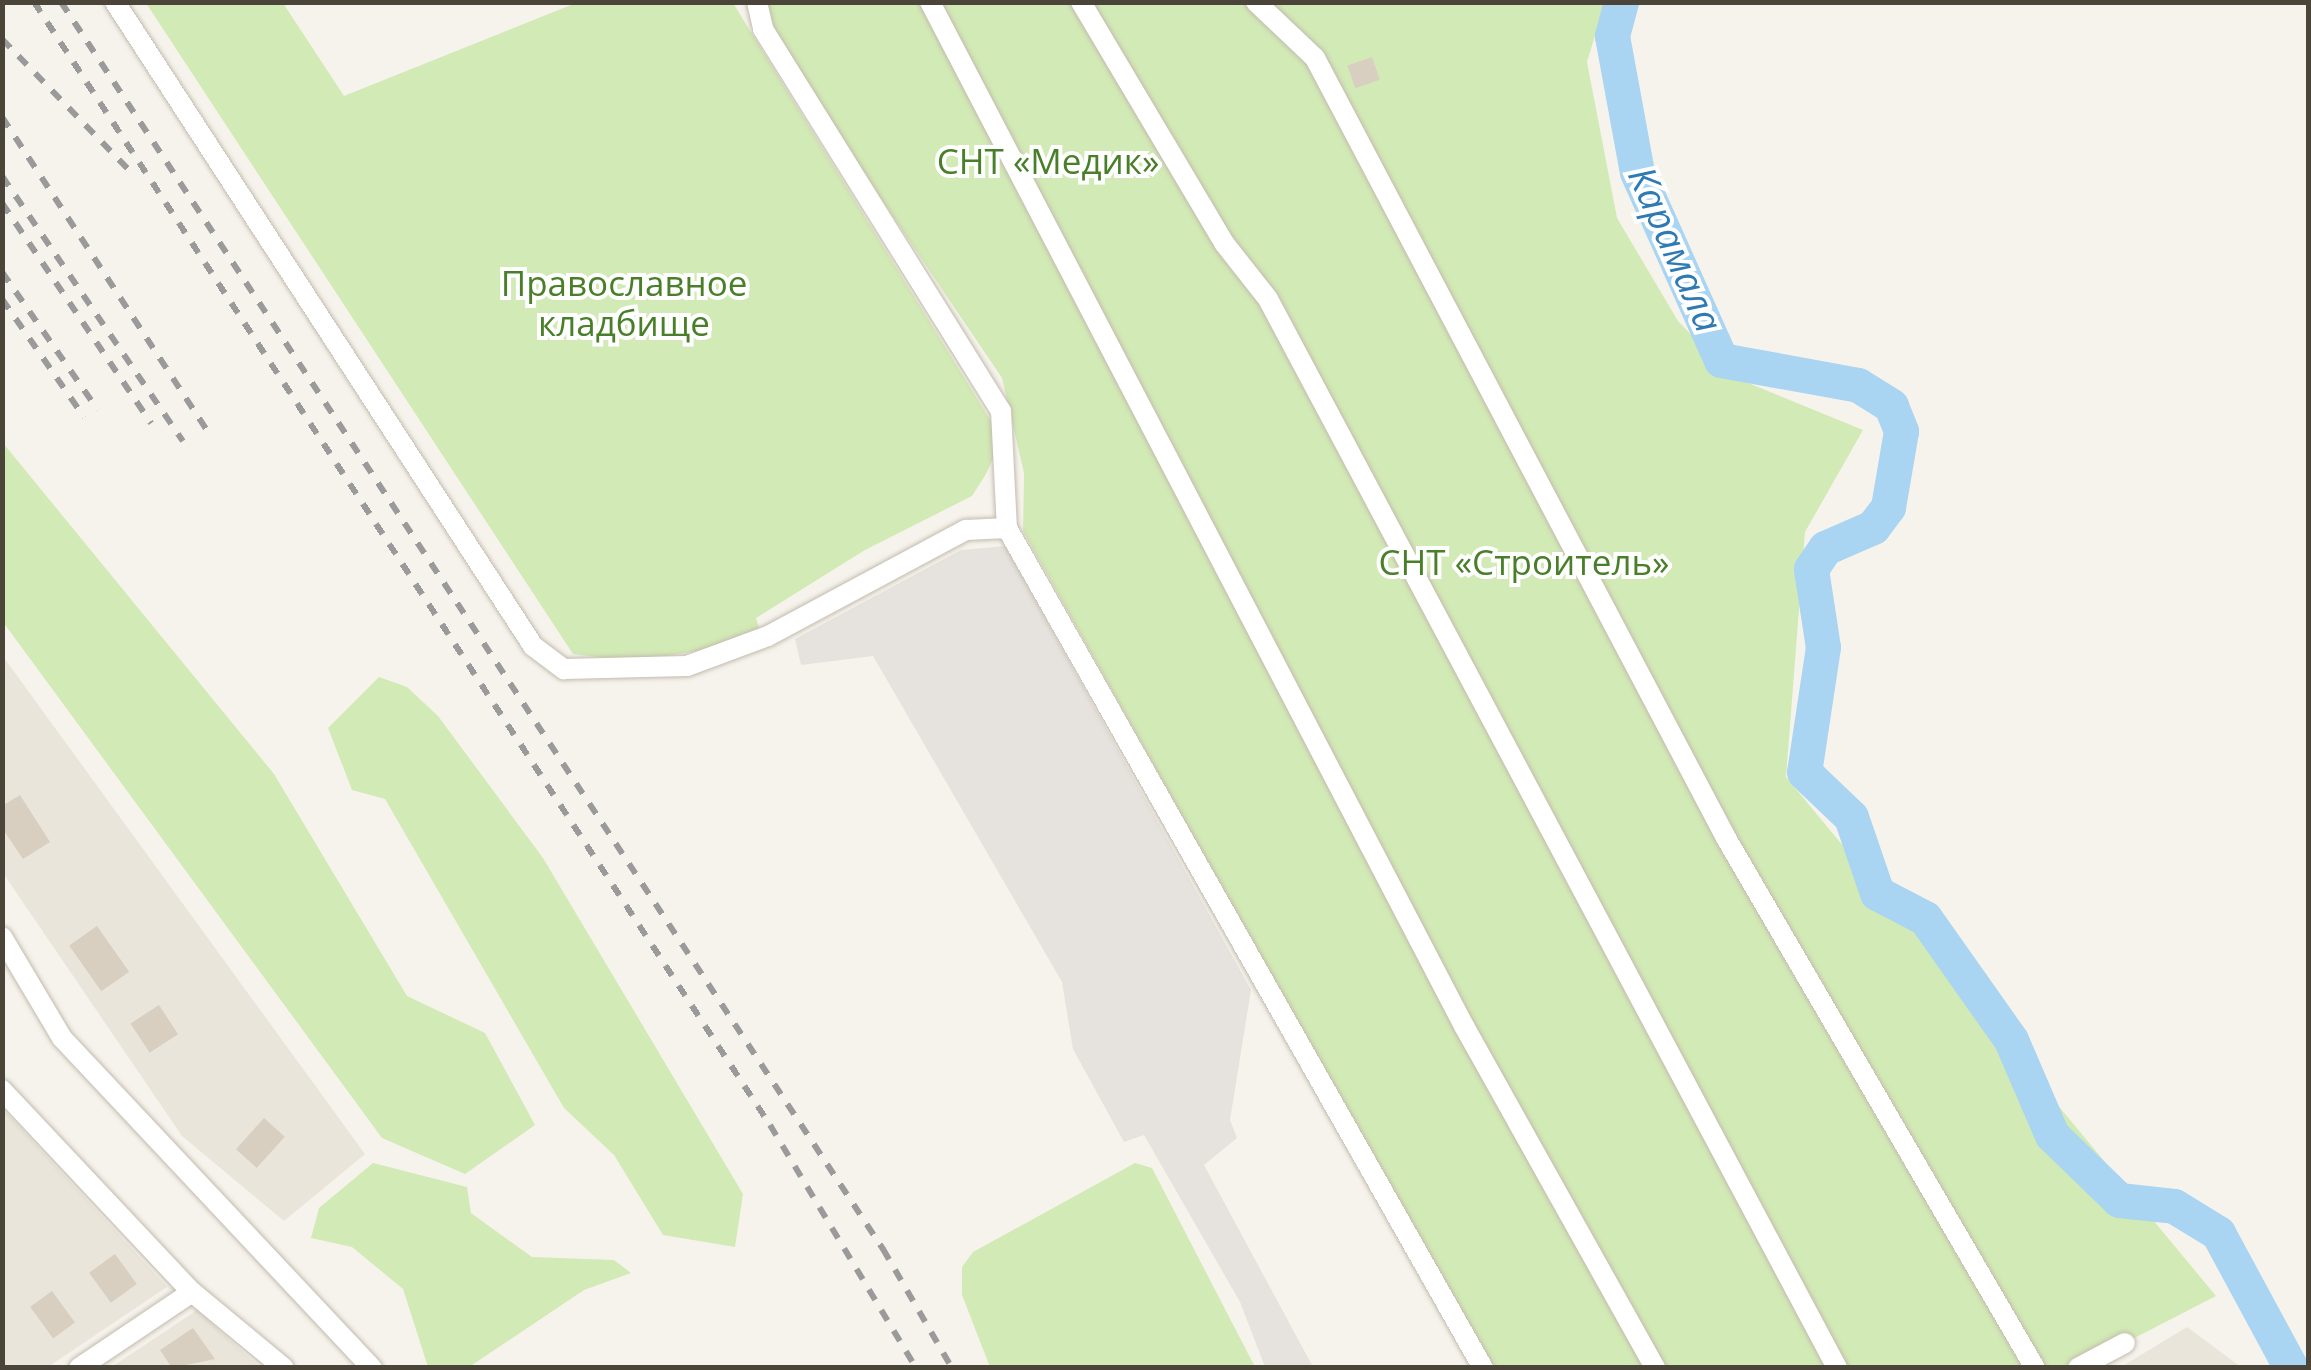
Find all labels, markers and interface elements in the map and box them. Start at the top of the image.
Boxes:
park label: СНТ «Медик» [937,140,1159,182]
water label: Карамала [1619,159,1733,339]
park label: Православное кладбище [501,262,747,344]
park label: СНТ «Строитель» [1379,541,1669,583]

